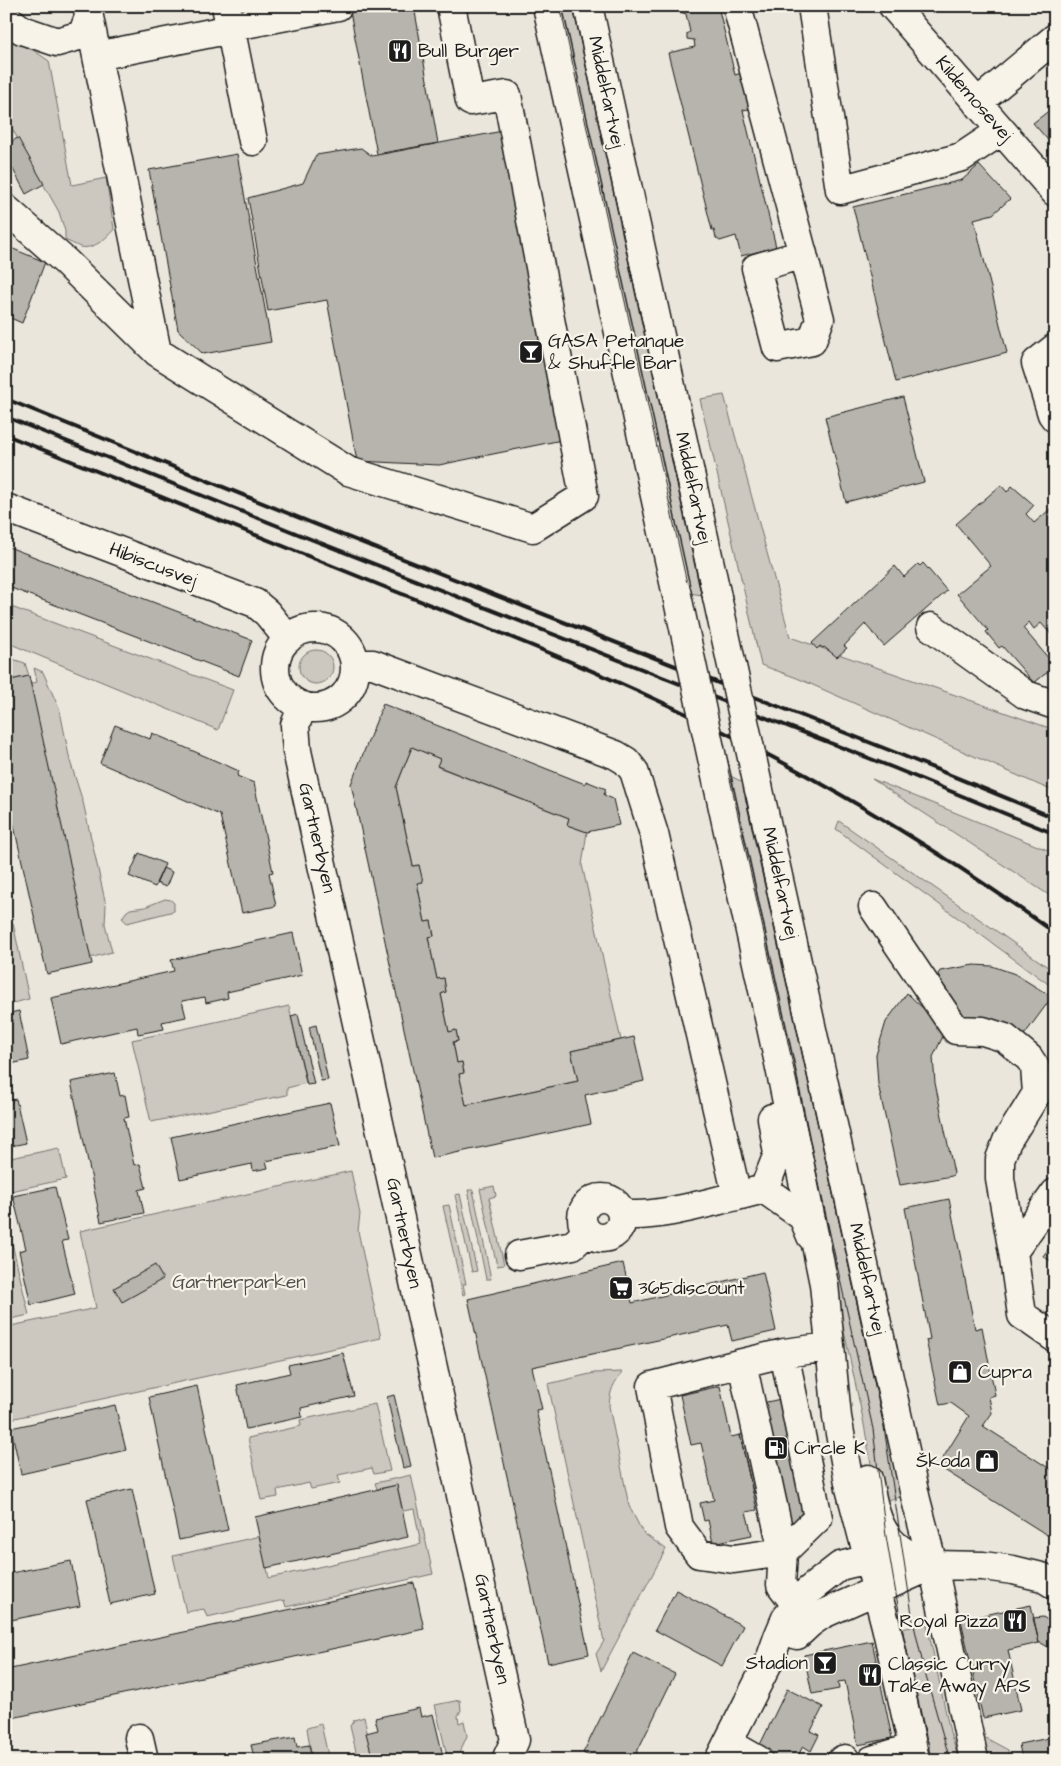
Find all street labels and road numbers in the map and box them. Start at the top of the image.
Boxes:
street label: Middelfartvej [581,33,631,151]
street label: Kildemosevej [929,50,1019,148]
street label: Middelfartvej [668,429,718,547]
street label: Hibiscusvej [105,536,201,594]
street label: Gartnerbyen [290,780,343,896]
street label: Middelfartvej [755,824,805,942]
street label: Gartnerbyen [378,1175,429,1291]
street label: Middelfartvej [842,1220,892,1338]
street label: Gartnerbyen [466,1571,517,1687]

